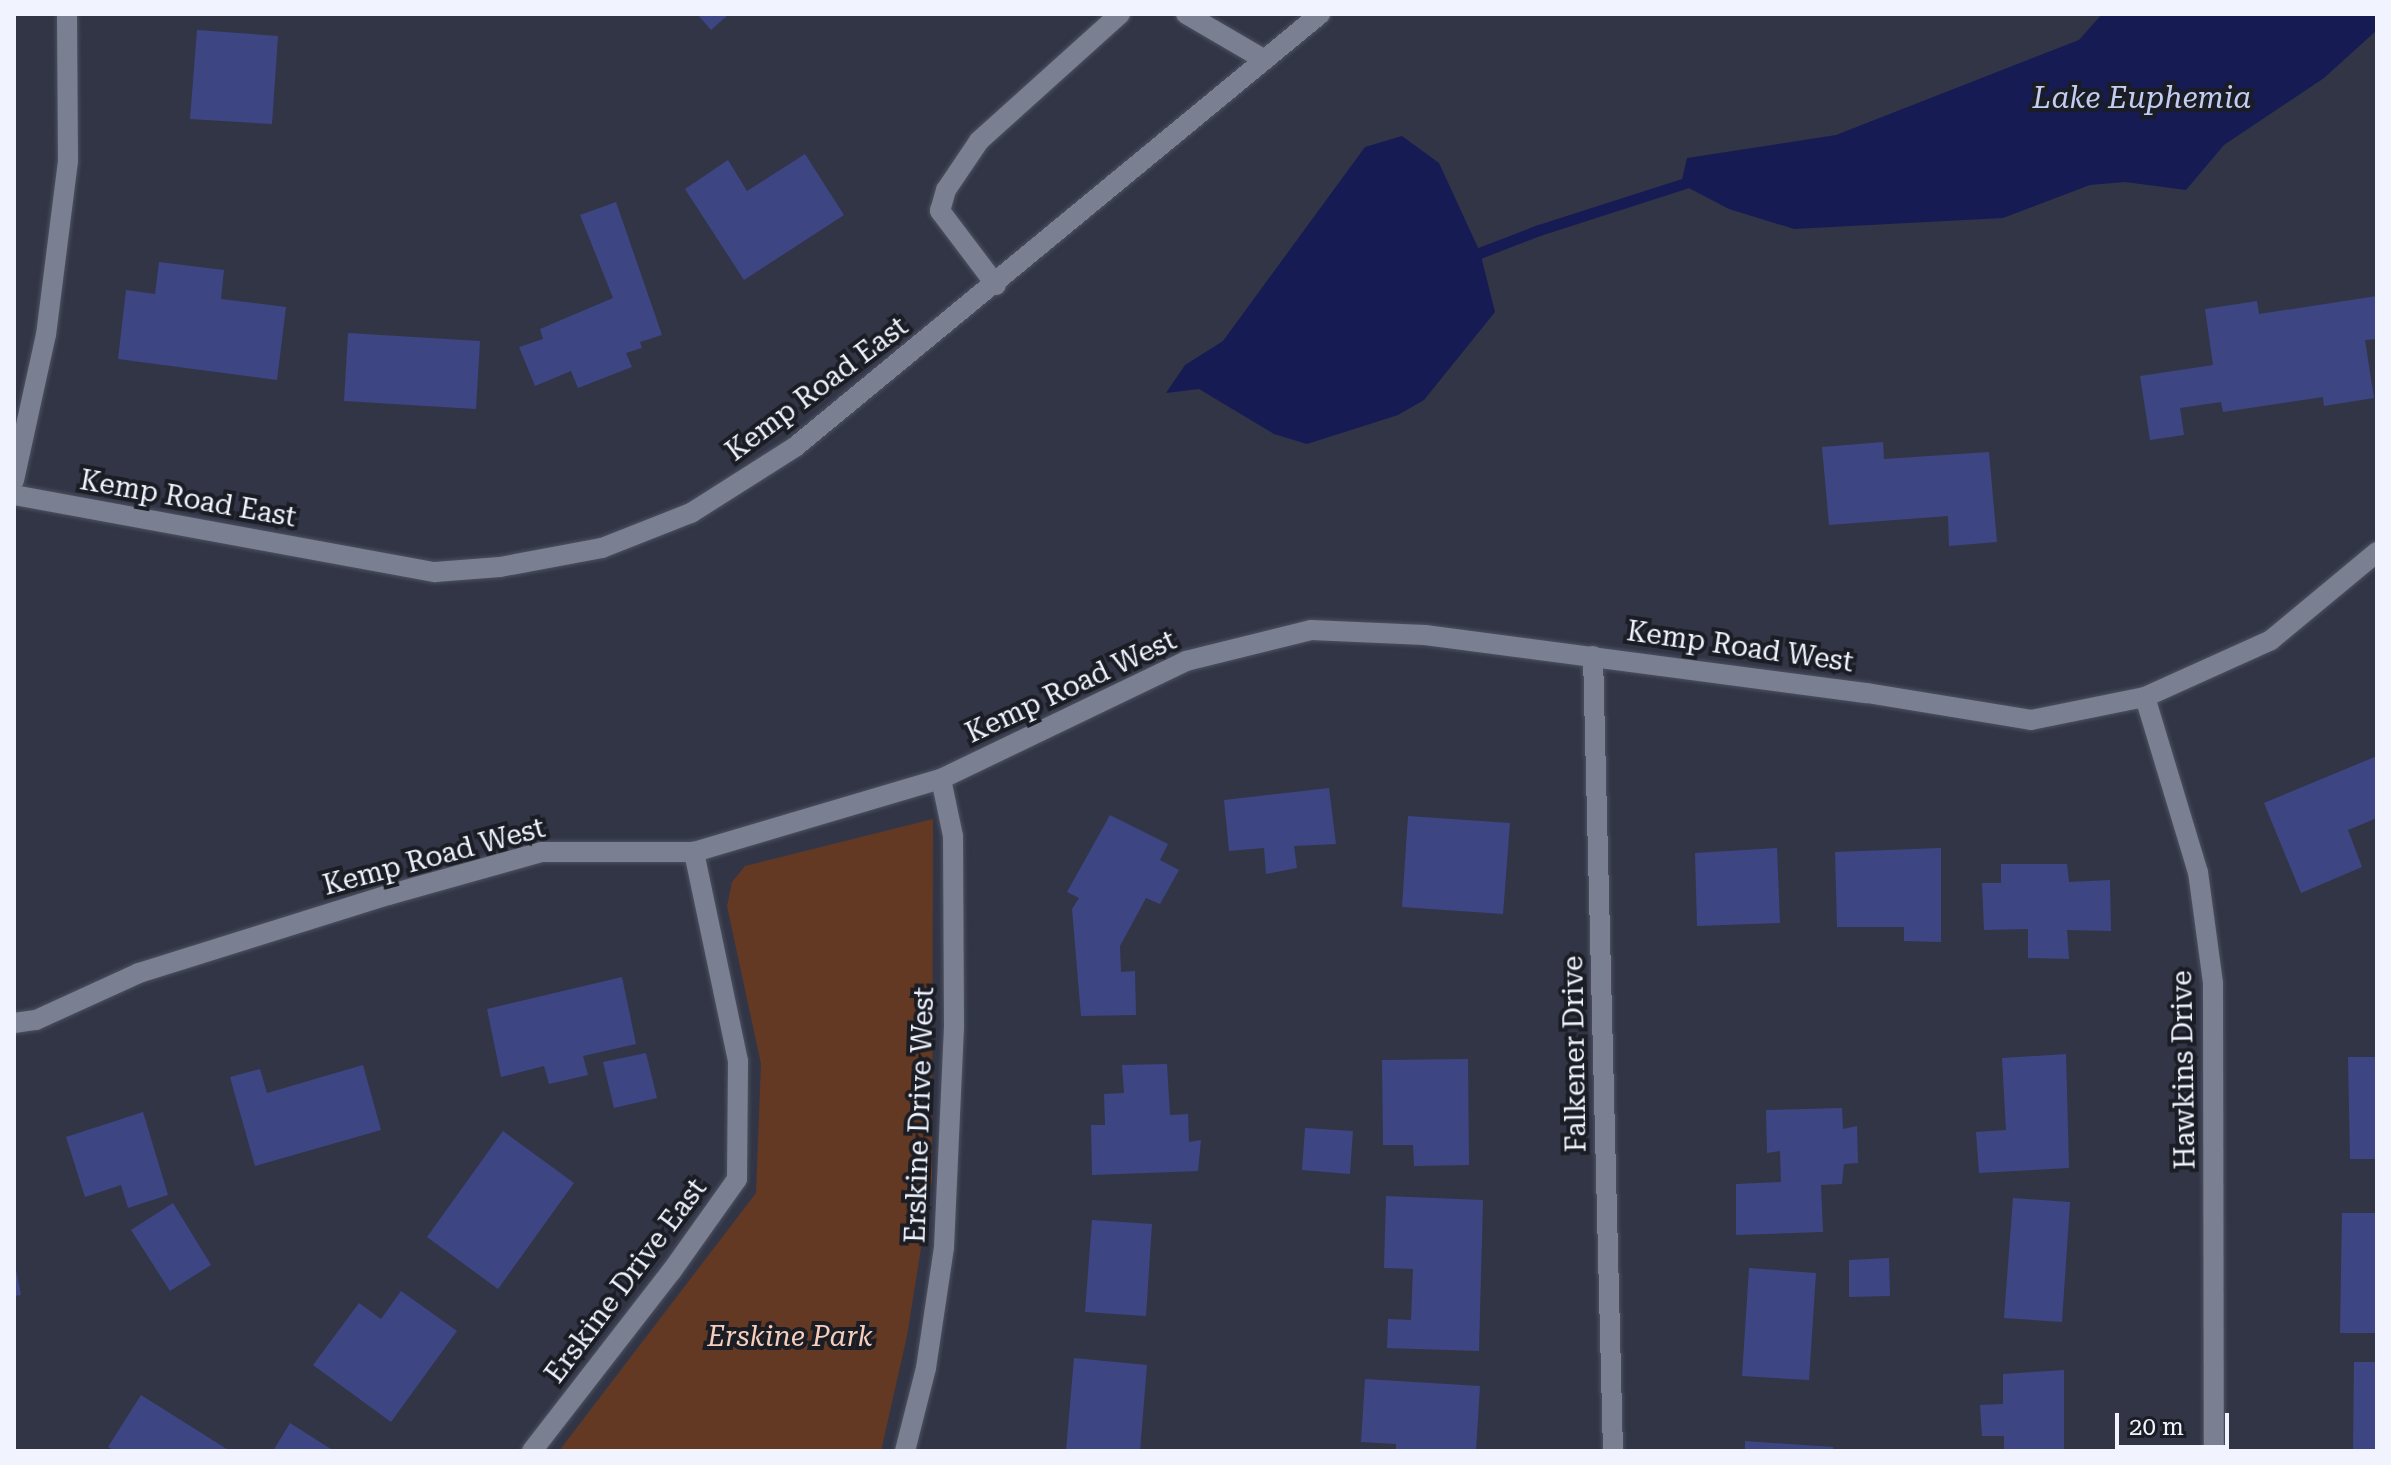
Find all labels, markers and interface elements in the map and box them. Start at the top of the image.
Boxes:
water label: Lake Euphemia [2033,80,2251,116]
street label: Kemp Road East [719,310,915,468]
street label: Kemp Road East [77,463,299,535]
street label: Kemp Road West [1625,614,1855,680]
street label: Kemp Road West [960,624,1182,750]
street label: Kemp Road West [319,811,549,903]
street label: Falkener Drive [1556,955,1594,1153]
street label: Hawkins Drive [2165,970,2203,1170]
street label: Erskine Drive West [899,986,941,1244]
street label: Erskine Drive East [538,1172,714,1390]
park label: Erskine Park [707,1320,873,1354]
scale bar [2119,1397,2233,1447]
text: 20 m [2129,1413,2184,1441]

